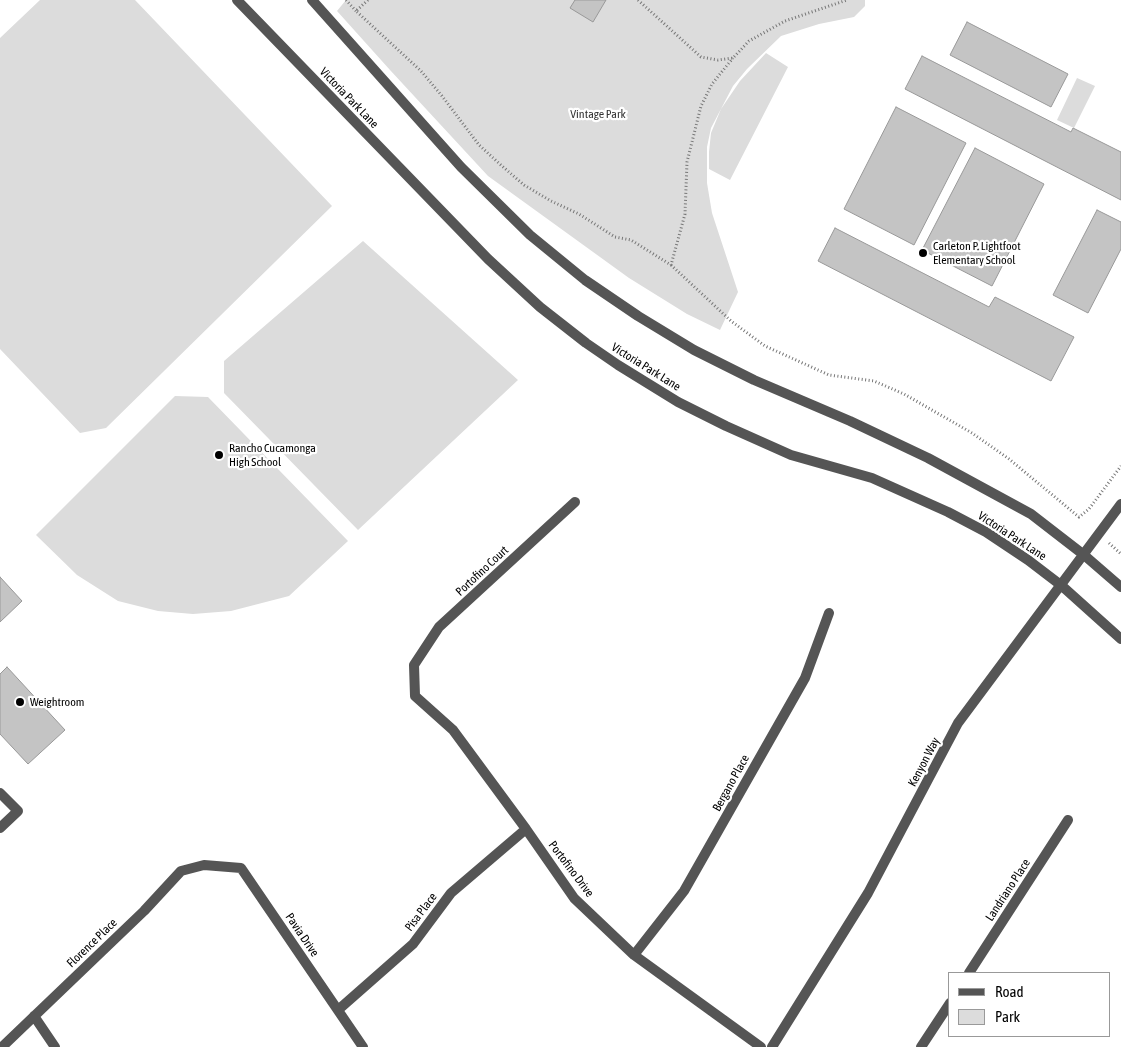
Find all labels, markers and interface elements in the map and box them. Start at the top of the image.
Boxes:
street label: Victoria Park Lane [316,65,382,131]
park label: Vintage Park [570,107,626,121]
place label: Carleton P. Lightfoot Elementary School [933,239,1021,267]
marker: Carleton P. Lightfoot Elementary School [917,247,929,259]
street label: Victoria Park Lane [609,340,683,394]
place label: Rancho Cucamonga High School [229,441,316,469]
marker: Rancho Cucamonga High School [213,449,225,461]
street label: Victoria Park Lane [975,509,1049,563]
street label: Portofino Court [453,543,511,599]
place label: Weightroom [30,695,84,709]
marker: Weightroom [14,696,26,708]
street label: Kenyon Way [905,735,943,789]
street label: Bergano Place [710,752,752,814]
street label: Portofino Drive [545,838,597,900]
street label: Landriano Place [983,856,1033,924]
street label: Pisa Place [402,890,440,934]
street label: Pavia Drive [282,910,322,960]
street label: Florence Place [64,915,120,971]
legend [948,972,1111,1037]
text: Road [995,983,1024,1000]
text: Park [995,1008,1020,1025]

